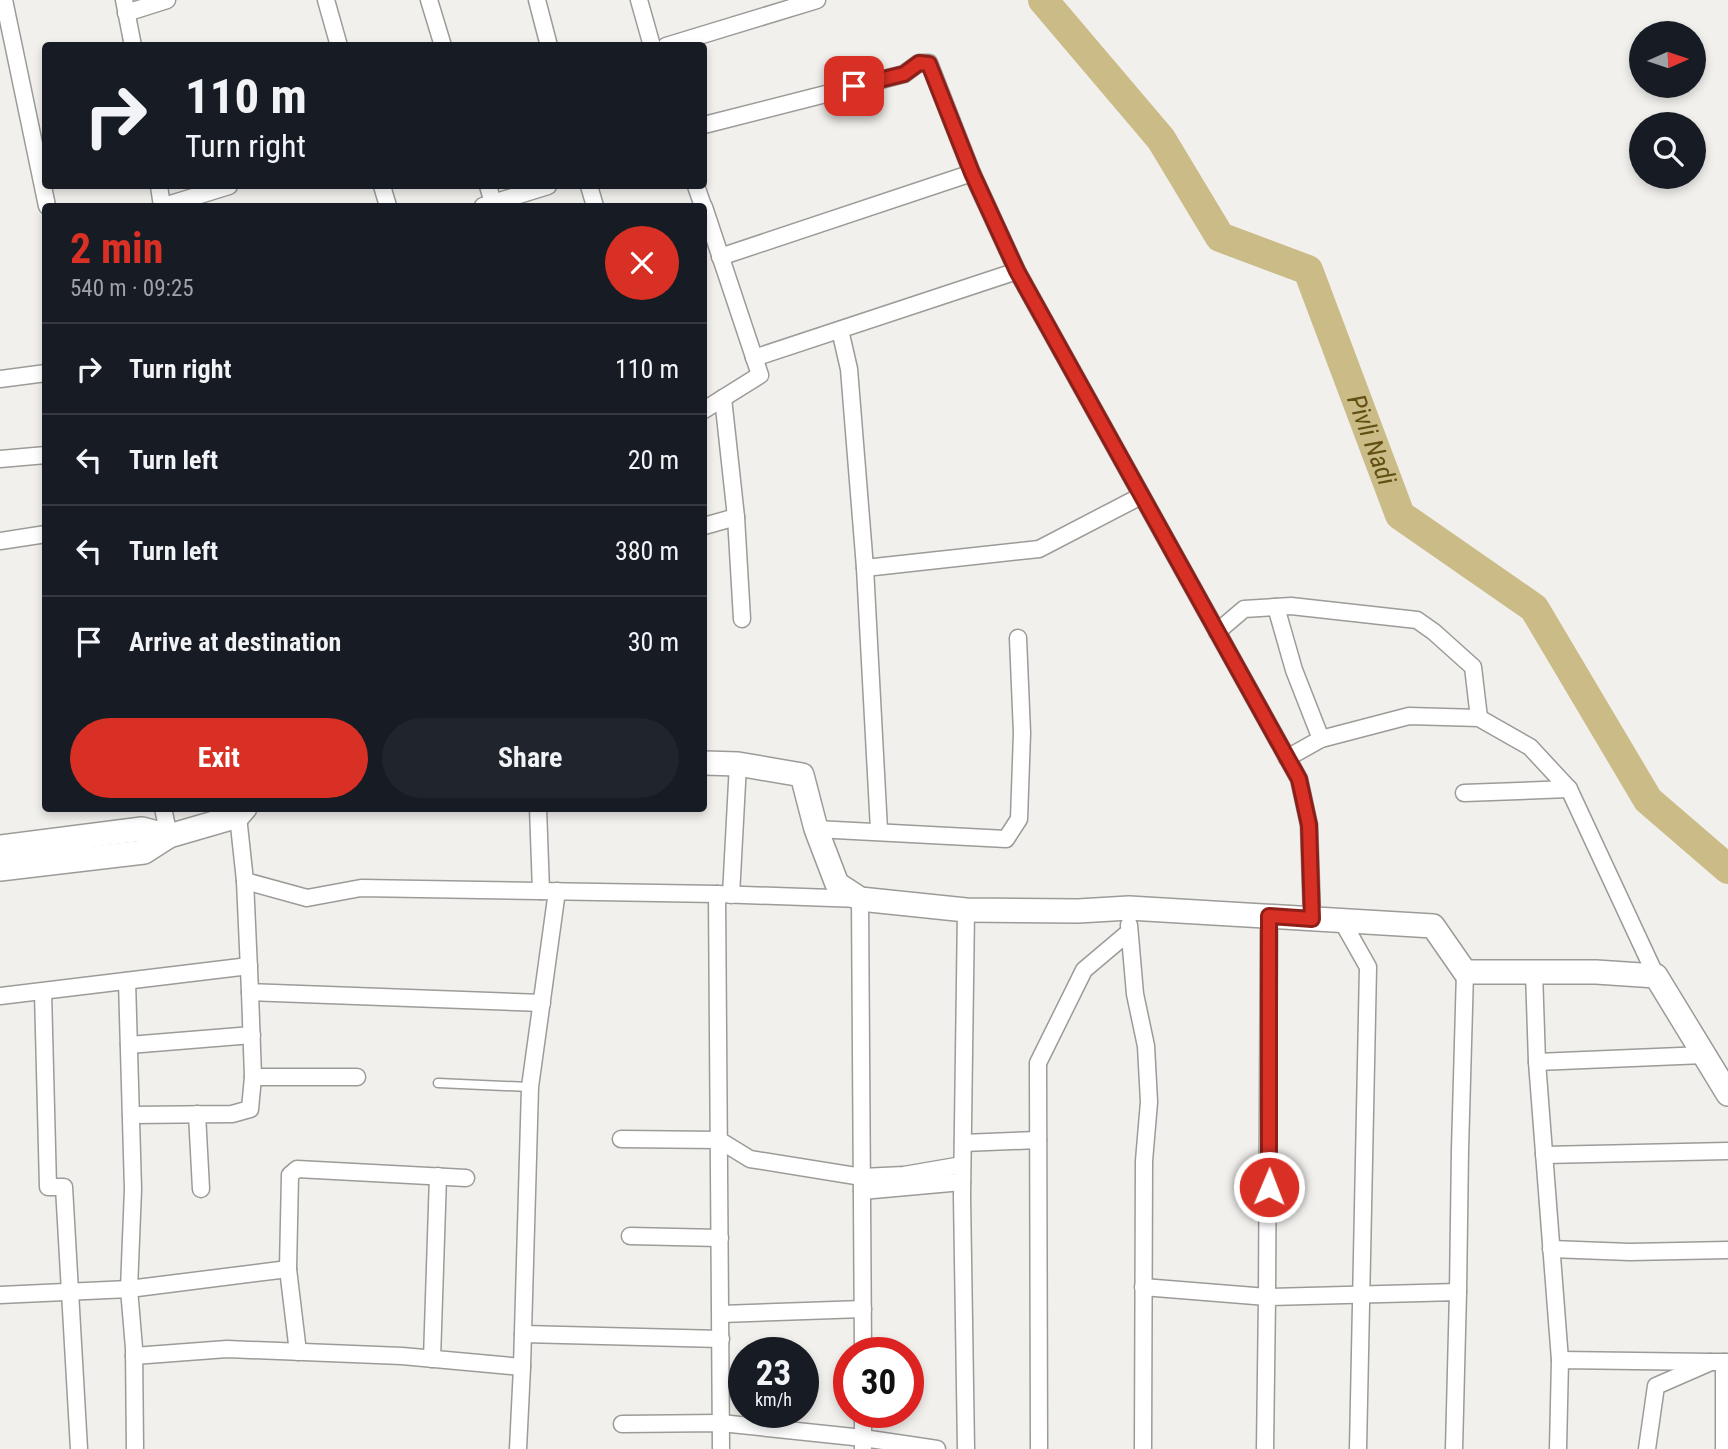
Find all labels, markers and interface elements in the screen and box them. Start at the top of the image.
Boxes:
north arrow [1629,21,1706,98]
map controls [1629,21,1706,189]
pin [824,56,884,116]
icon: arrive [835,67,873,105]
text: 110 m [185,68,307,125]
icon: right [70,70,161,161]
button: search [1629,112,1706,189]
text: Turn right [185,127,306,165]
text: 2 min [70,224,163,273]
button: close [605,226,679,300]
text: 540 m · 09:25 [70,275,194,302]
icon: right [70,350,108,388]
text: Turn right [129,354,231,384]
text: 110 m [615,354,679,384]
water label: Pivli Nadi [1341,390,1402,489]
icon: left [70,441,108,479]
text: Turn left [129,445,218,475]
text: 20 m [628,445,679,475]
icon: left [70,532,108,570]
text: Turn left [129,536,218,566]
text: 380 m [615,536,679,566]
icon: arrive [70,623,108,661]
text: Arrive at destination [129,627,341,657]
text: 30 m [628,627,679,657]
button: Exit [70,718,368,798]
button: Share [382,718,679,798]
position arrow [1232,1150,1306,1224]
speed limit sign: 30 [833,1337,924,1428]
text: 23 [756,1353,791,1394]
text: km/h [755,1389,792,1410]

